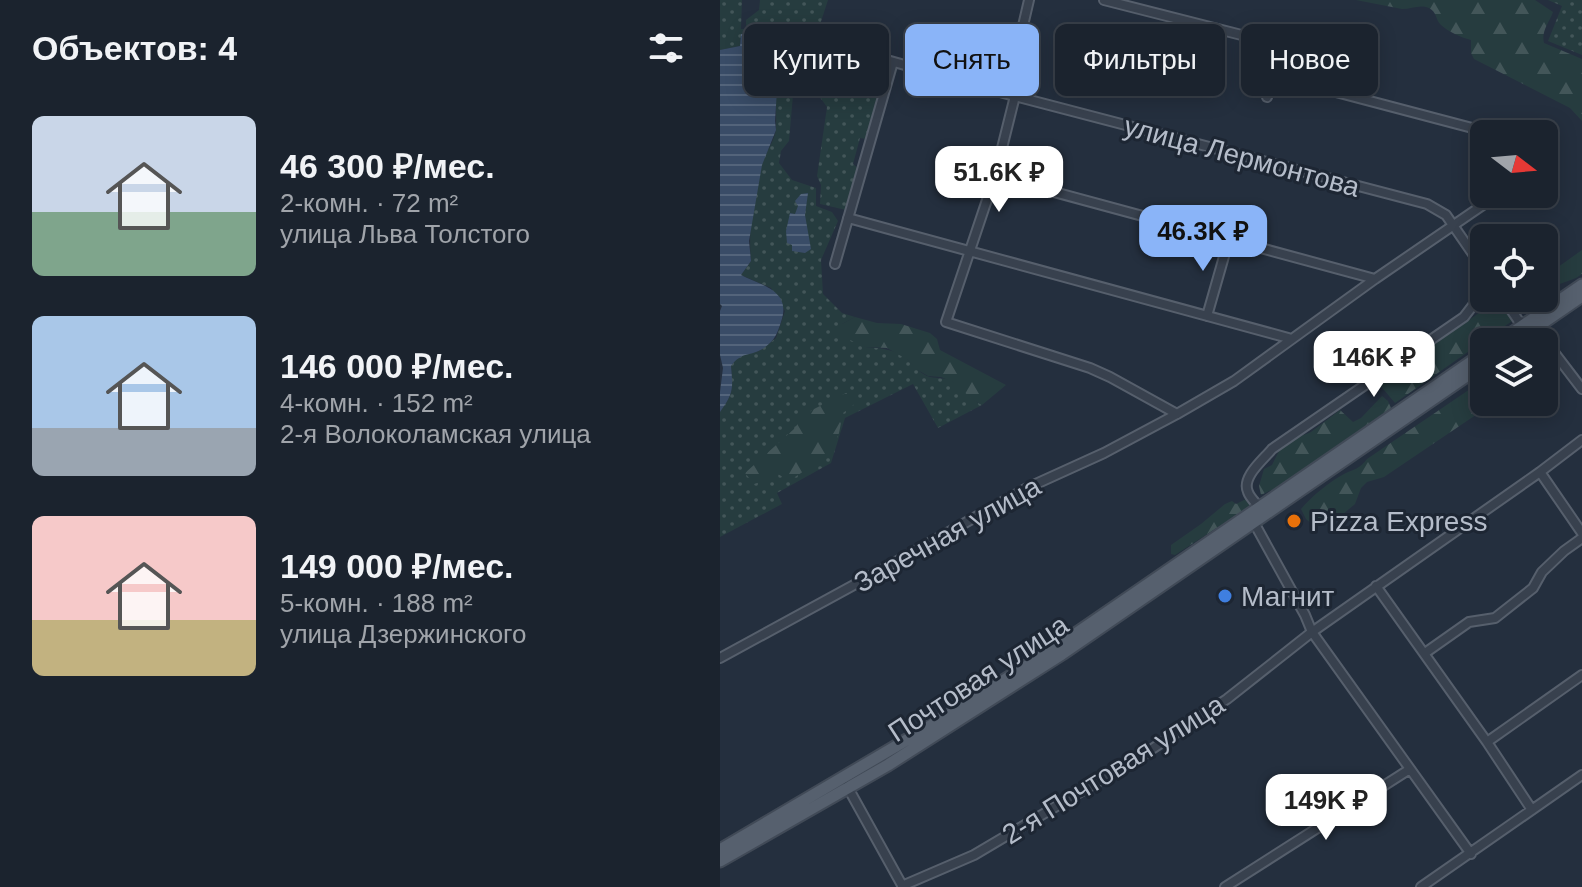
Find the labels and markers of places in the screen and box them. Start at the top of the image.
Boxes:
pin: 51.6K ₽ [925,146,1073,214]
pin: 46.3K ₽ [1129,205,1277,273]
pin: 146K ₽ [1309,331,1439,399]
place label: Pizza Express [1310,506,1487,537]
marker: Pizza Express [1285,512,1303,530]
place label: Магнит [1241,581,1335,612]
marker: Магнит [1216,587,1234,605]
pin: 149K ₽ [1261,774,1391,842]

